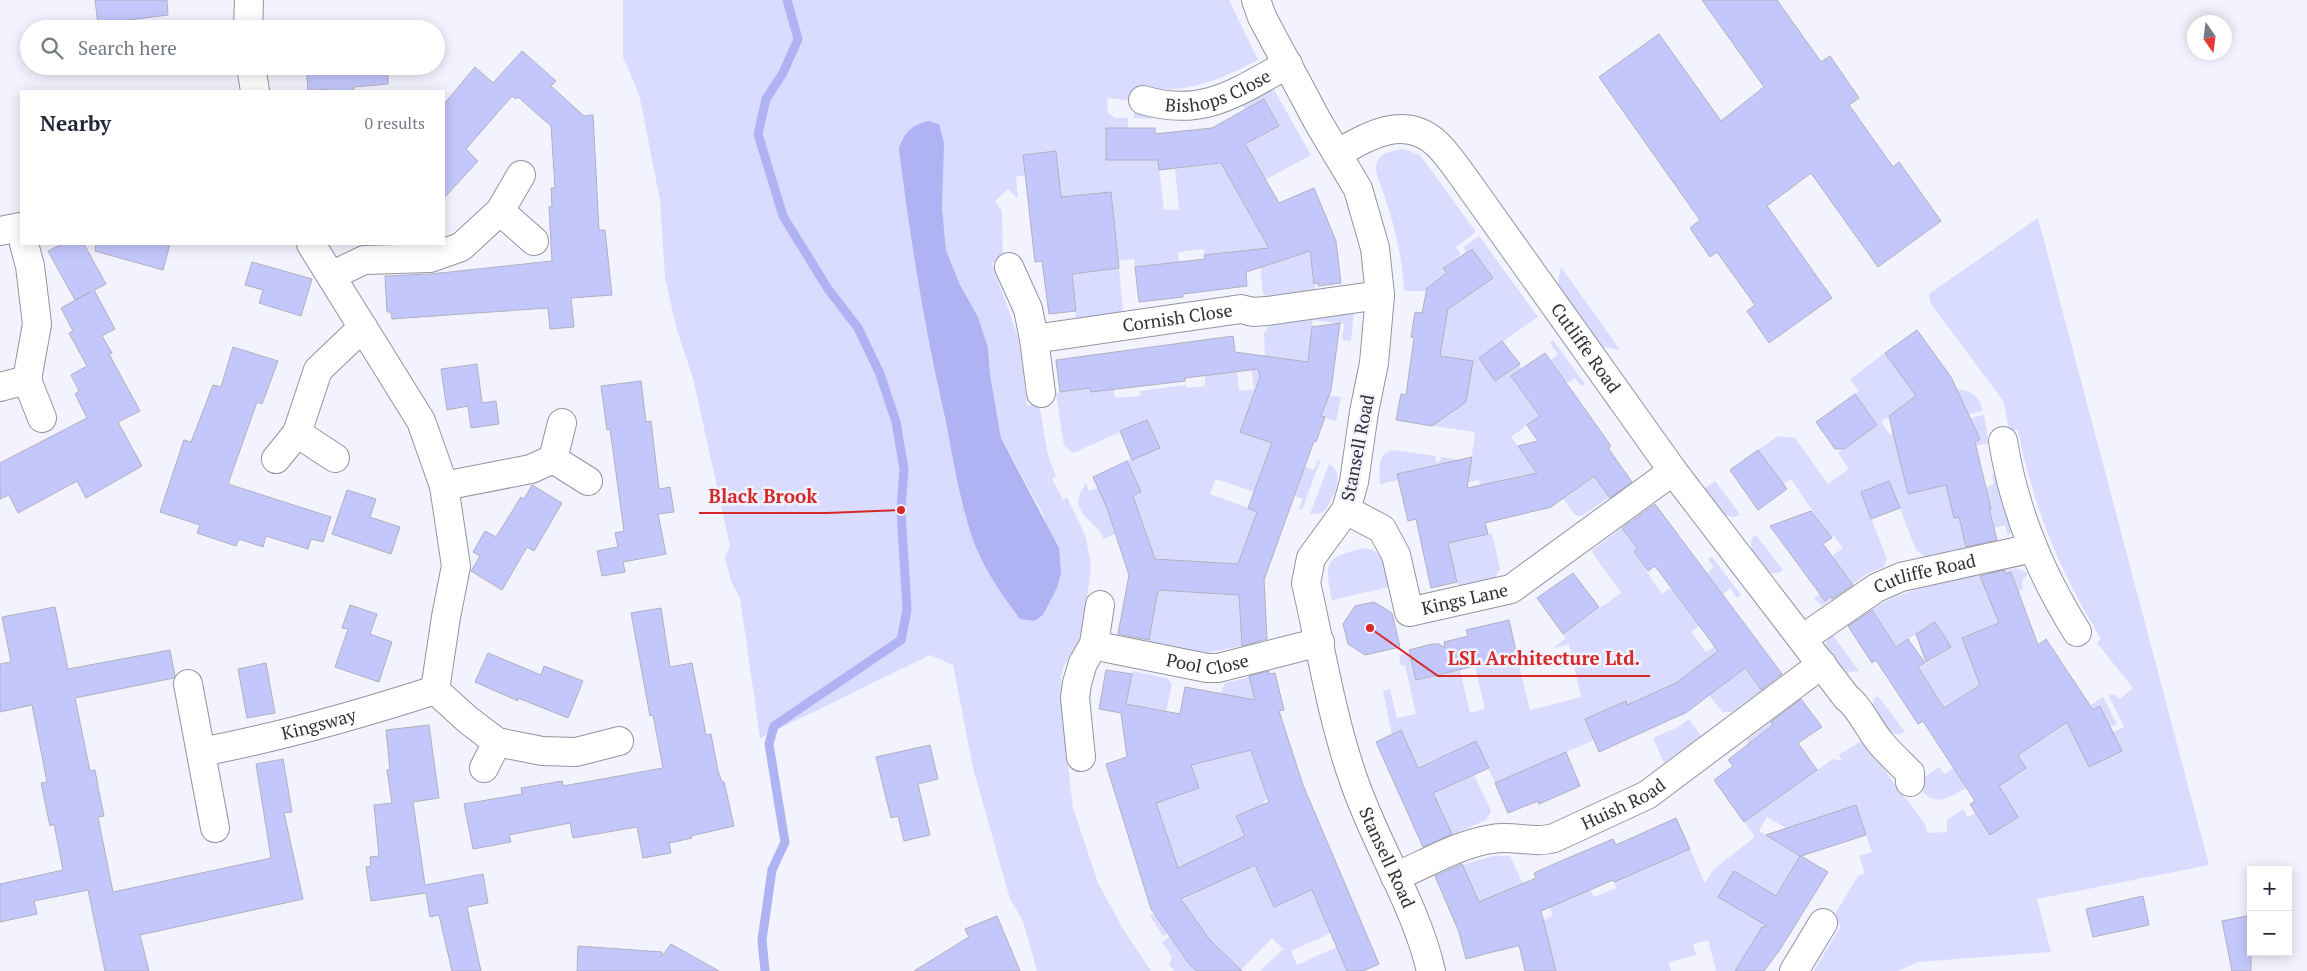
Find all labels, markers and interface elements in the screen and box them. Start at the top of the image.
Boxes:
north arrow [2187,15,2232,60]
search box [20,20,445,75]
icon: search [38,34,66,62]
text: Search here [78,35,177,60]
street label: Bishops Close [1164,63,1275,117]
text: Nearby [40,109,111,137]
text: 0 results [365,112,425,134]
street label: Cornish Close [1121,297,1234,337]
street label: Cutliffe Road [1546,298,1626,397]
street label: Stansell Road [1335,392,1379,503]
callout: Black Brook [699,479,827,513]
text: Black Brook [709,483,818,508]
street label: Cutliffe Road [1869,548,1978,599]
street label: Kings Lane [1419,577,1510,620]
callout: LSL Architecture Ltd. [1438,642,1650,676]
text: LSL Architecture Ltd. [1448,645,1640,670]
street label: Pool Close [1164,647,1251,679]
street label: Kingsway [279,702,360,745]
street label: Huish Road [1577,772,1670,835]
street label: Stansell Road [1354,803,1421,911]
map controls [2247,866,2292,956]
button: + [2247,866,2292,911]
button: − [2247,911,2292,956]

